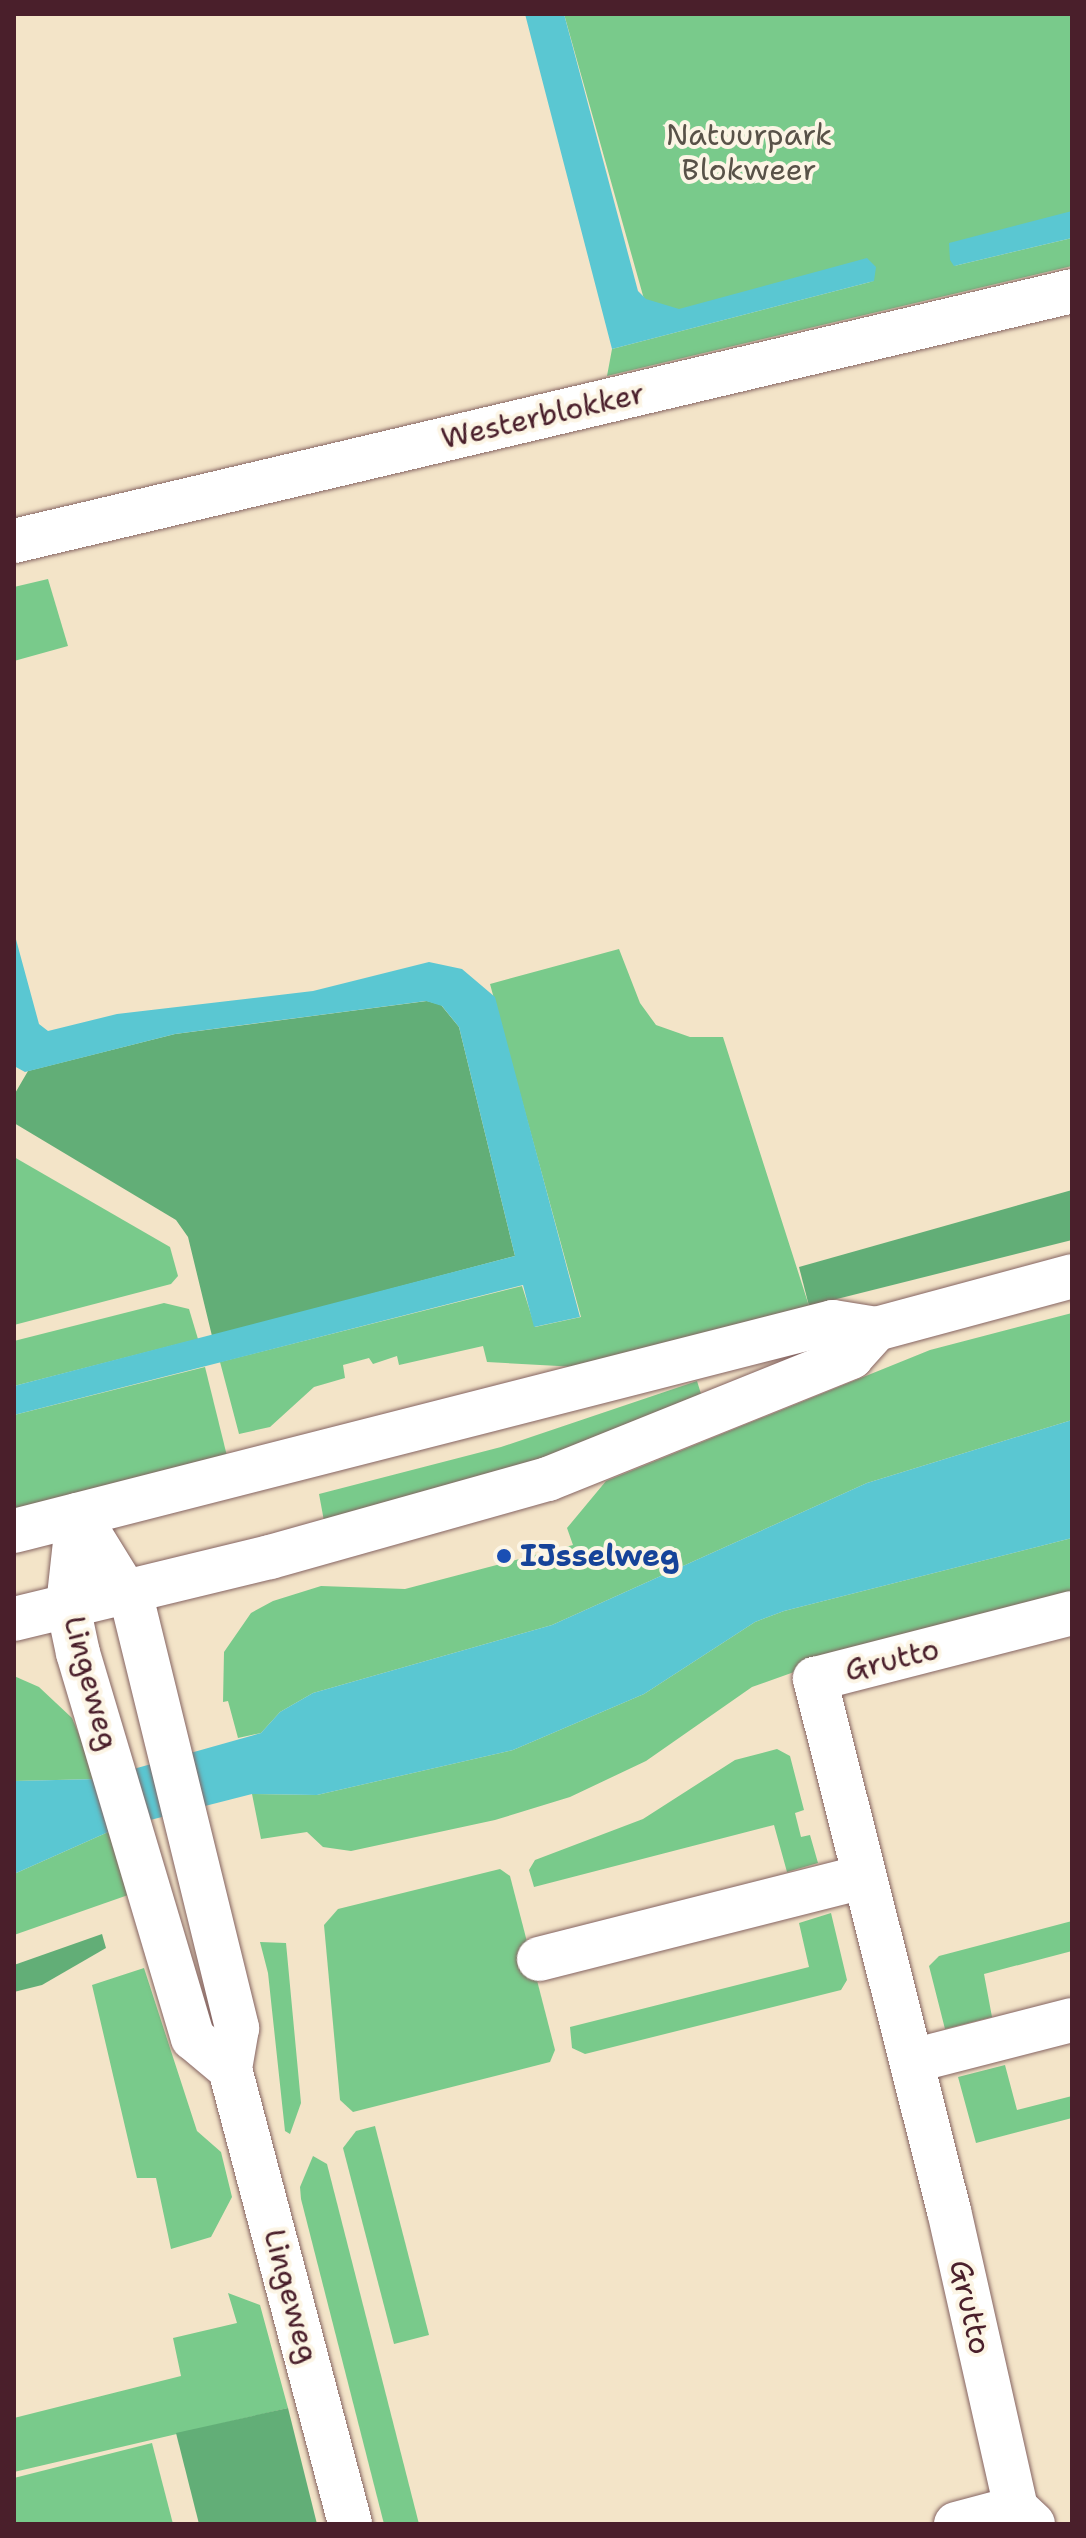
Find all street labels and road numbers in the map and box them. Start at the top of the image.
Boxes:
street label: Westerblokker [438,375,648,457]
street label: Lingeweg [56,1612,126,1754]
street label: Grutto [841,1631,943,1689]
street label: Lingeweg [256,2225,326,2367]
street label: Grutto [942,2256,998,2358]

